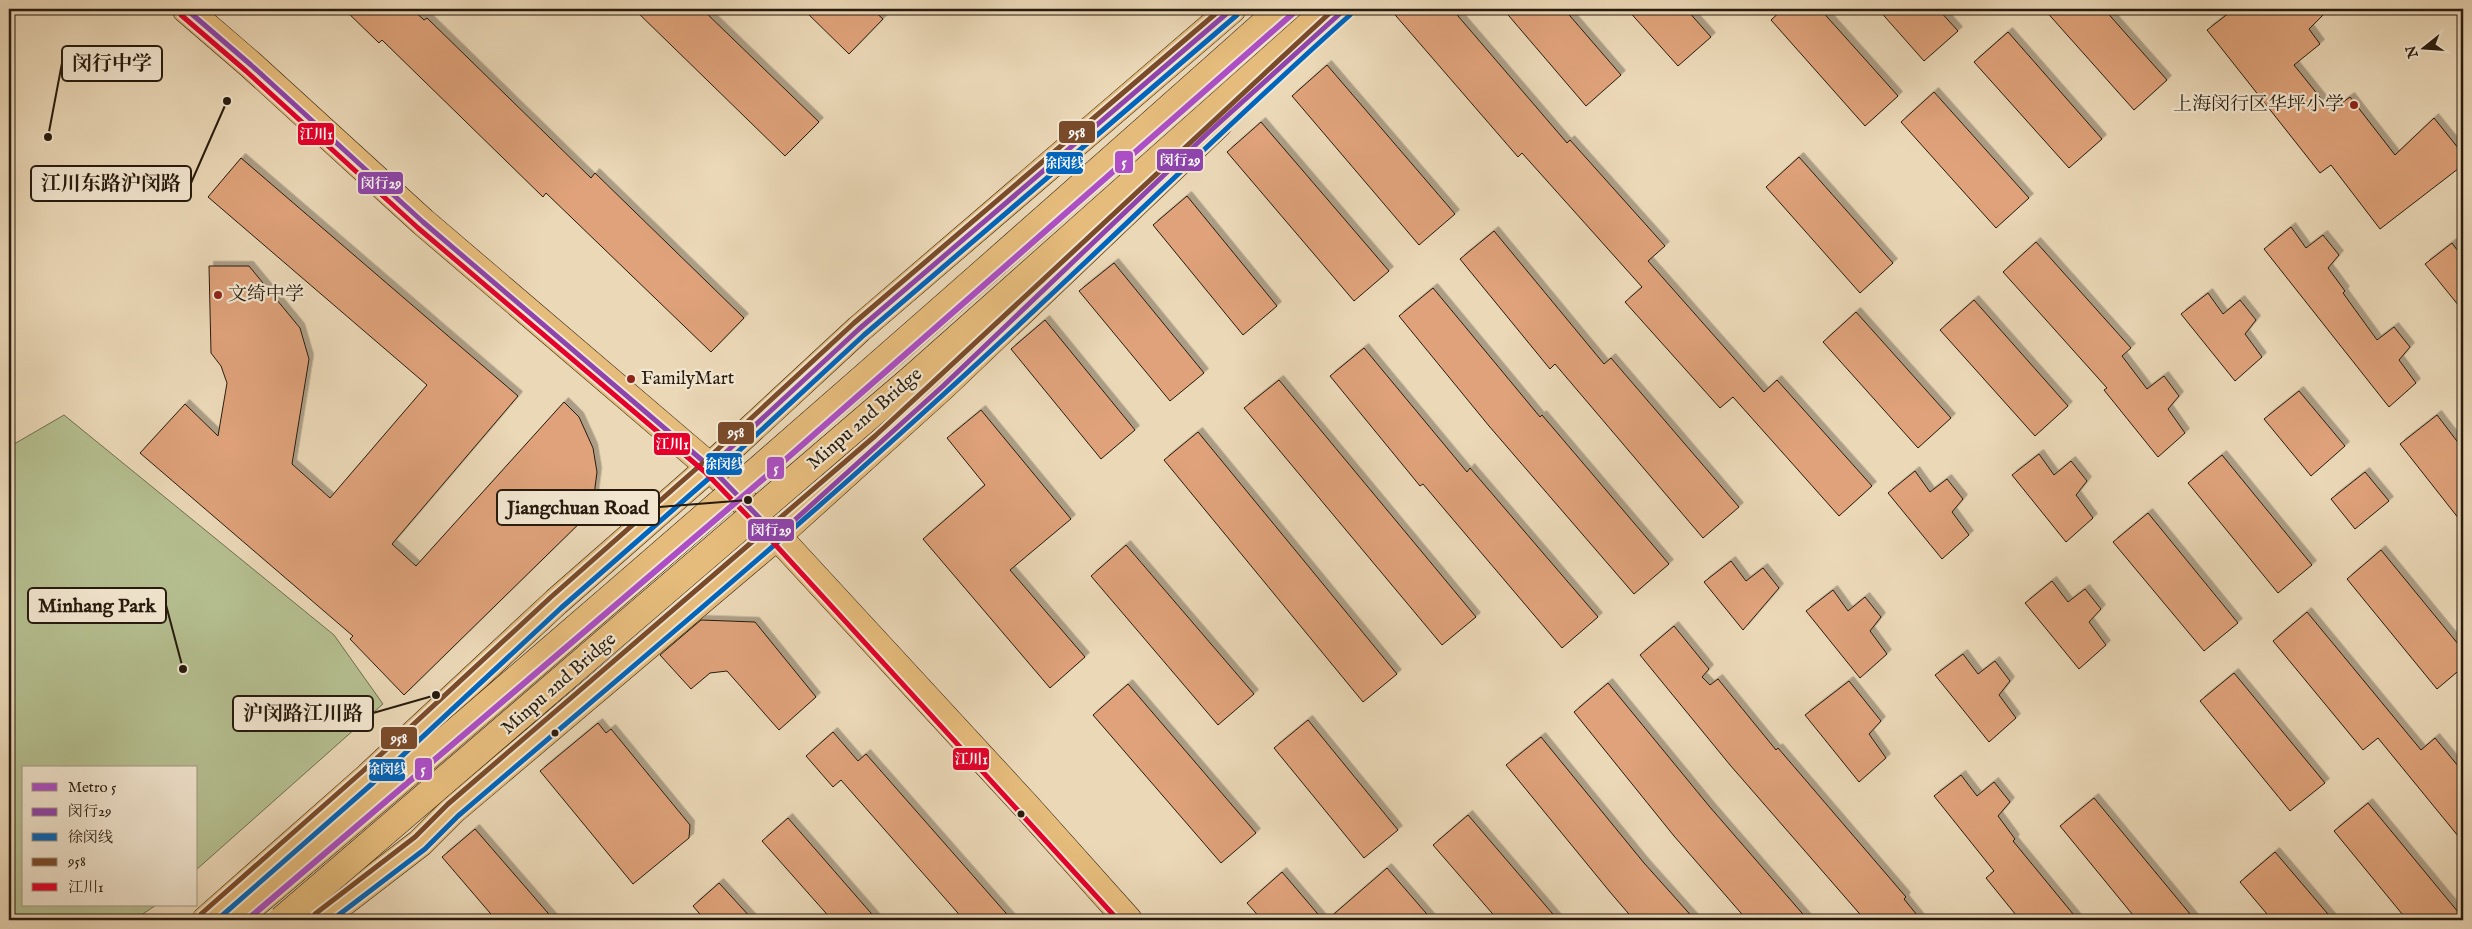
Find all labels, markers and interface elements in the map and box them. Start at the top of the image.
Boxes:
north arrow [2400,22,2450,72]
text: N [2402,43,2423,61]
callout: 闵行中学 [62,46,162,81]
text: 闵行中学 [72,52,152,77]
place label: 上海闵行区华坪小学 [2173,93,2344,117]
marker: 上海闵行区华坪小学 [2348,99,2360,111]
line badge: 958 [1058,120,1096,144]
line badge: 江川1 [297,122,335,146]
text: 958 [1068,124,1086,142]
text: 江川1 [299,126,333,144]
line badge: 闵行29 [1156,148,1204,172]
line badge: 5 [1114,150,1134,174]
line badge: 徐闵线 [1045,151,1084,175]
text: 闵行29 [1160,152,1200,170]
text: 5 [1121,154,1127,172]
text: 徐闵线 [1043,155,1085,173]
callout: 江川东路沪闵路 [31,166,191,201]
line badge: 闵行29 [357,171,404,195]
text: 江川东路沪闵路 [41,172,181,197]
text: 闵行29 [361,175,401,193]
place label: 文绮中学 [228,283,304,307]
marker: 文绮中学 [212,289,224,301]
street label: Minpu 2nd Bridge [803,362,928,475]
place label: FamilyMart [641,367,735,391]
marker: FamilyMart [625,373,637,385]
line badge: 958 [717,421,755,445]
text: 958 [727,424,745,442]
line badge: 江川1 [653,432,691,456]
text: 江川1 [655,436,689,454]
line badge: 徐闵线 [705,452,743,476]
text: 徐闵线 [703,456,745,474]
line badge: 5 [766,456,785,480]
text: 5 [773,460,779,478]
callout: Jiangchuan Road [497,490,659,525]
text: Jiangchuan Road [504,496,650,521]
line badge: 闵行29 [747,518,795,542]
text: 闵行29 [751,522,791,540]
callout: Minhang Park [28,588,166,623]
text: Minhang Park [38,594,157,619]
street label: Minpu 2nd Bridge [497,627,622,740]
callout: 沪闵路江川路 [233,696,373,731]
text: 沪闵路江川路 [243,702,363,727]
line badge: 958 [380,726,418,750]
unlabelled marker [550,728,560,738]
text: 958 [390,730,408,748]
line badge: 江川1 [952,747,990,771]
text: 江川1 [954,751,988,769]
line badge: 5 [414,757,433,781]
line badge: 徐闵线 [368,758,406,782]
text: 徐闵线 [366,761,408,779]
text: 5 [420,761,426,779]
legend [22,766,198,906]
text: Metro 5 [68,778,117,797]
text: 闵行29 [68,802,112,821]
unlabelled marker [1016,809,1026,819]
text: 徐闵线 [68,828,113,847]
text: 958 [67,852,86,871]
text: 江川1 [68,878,104,897]

